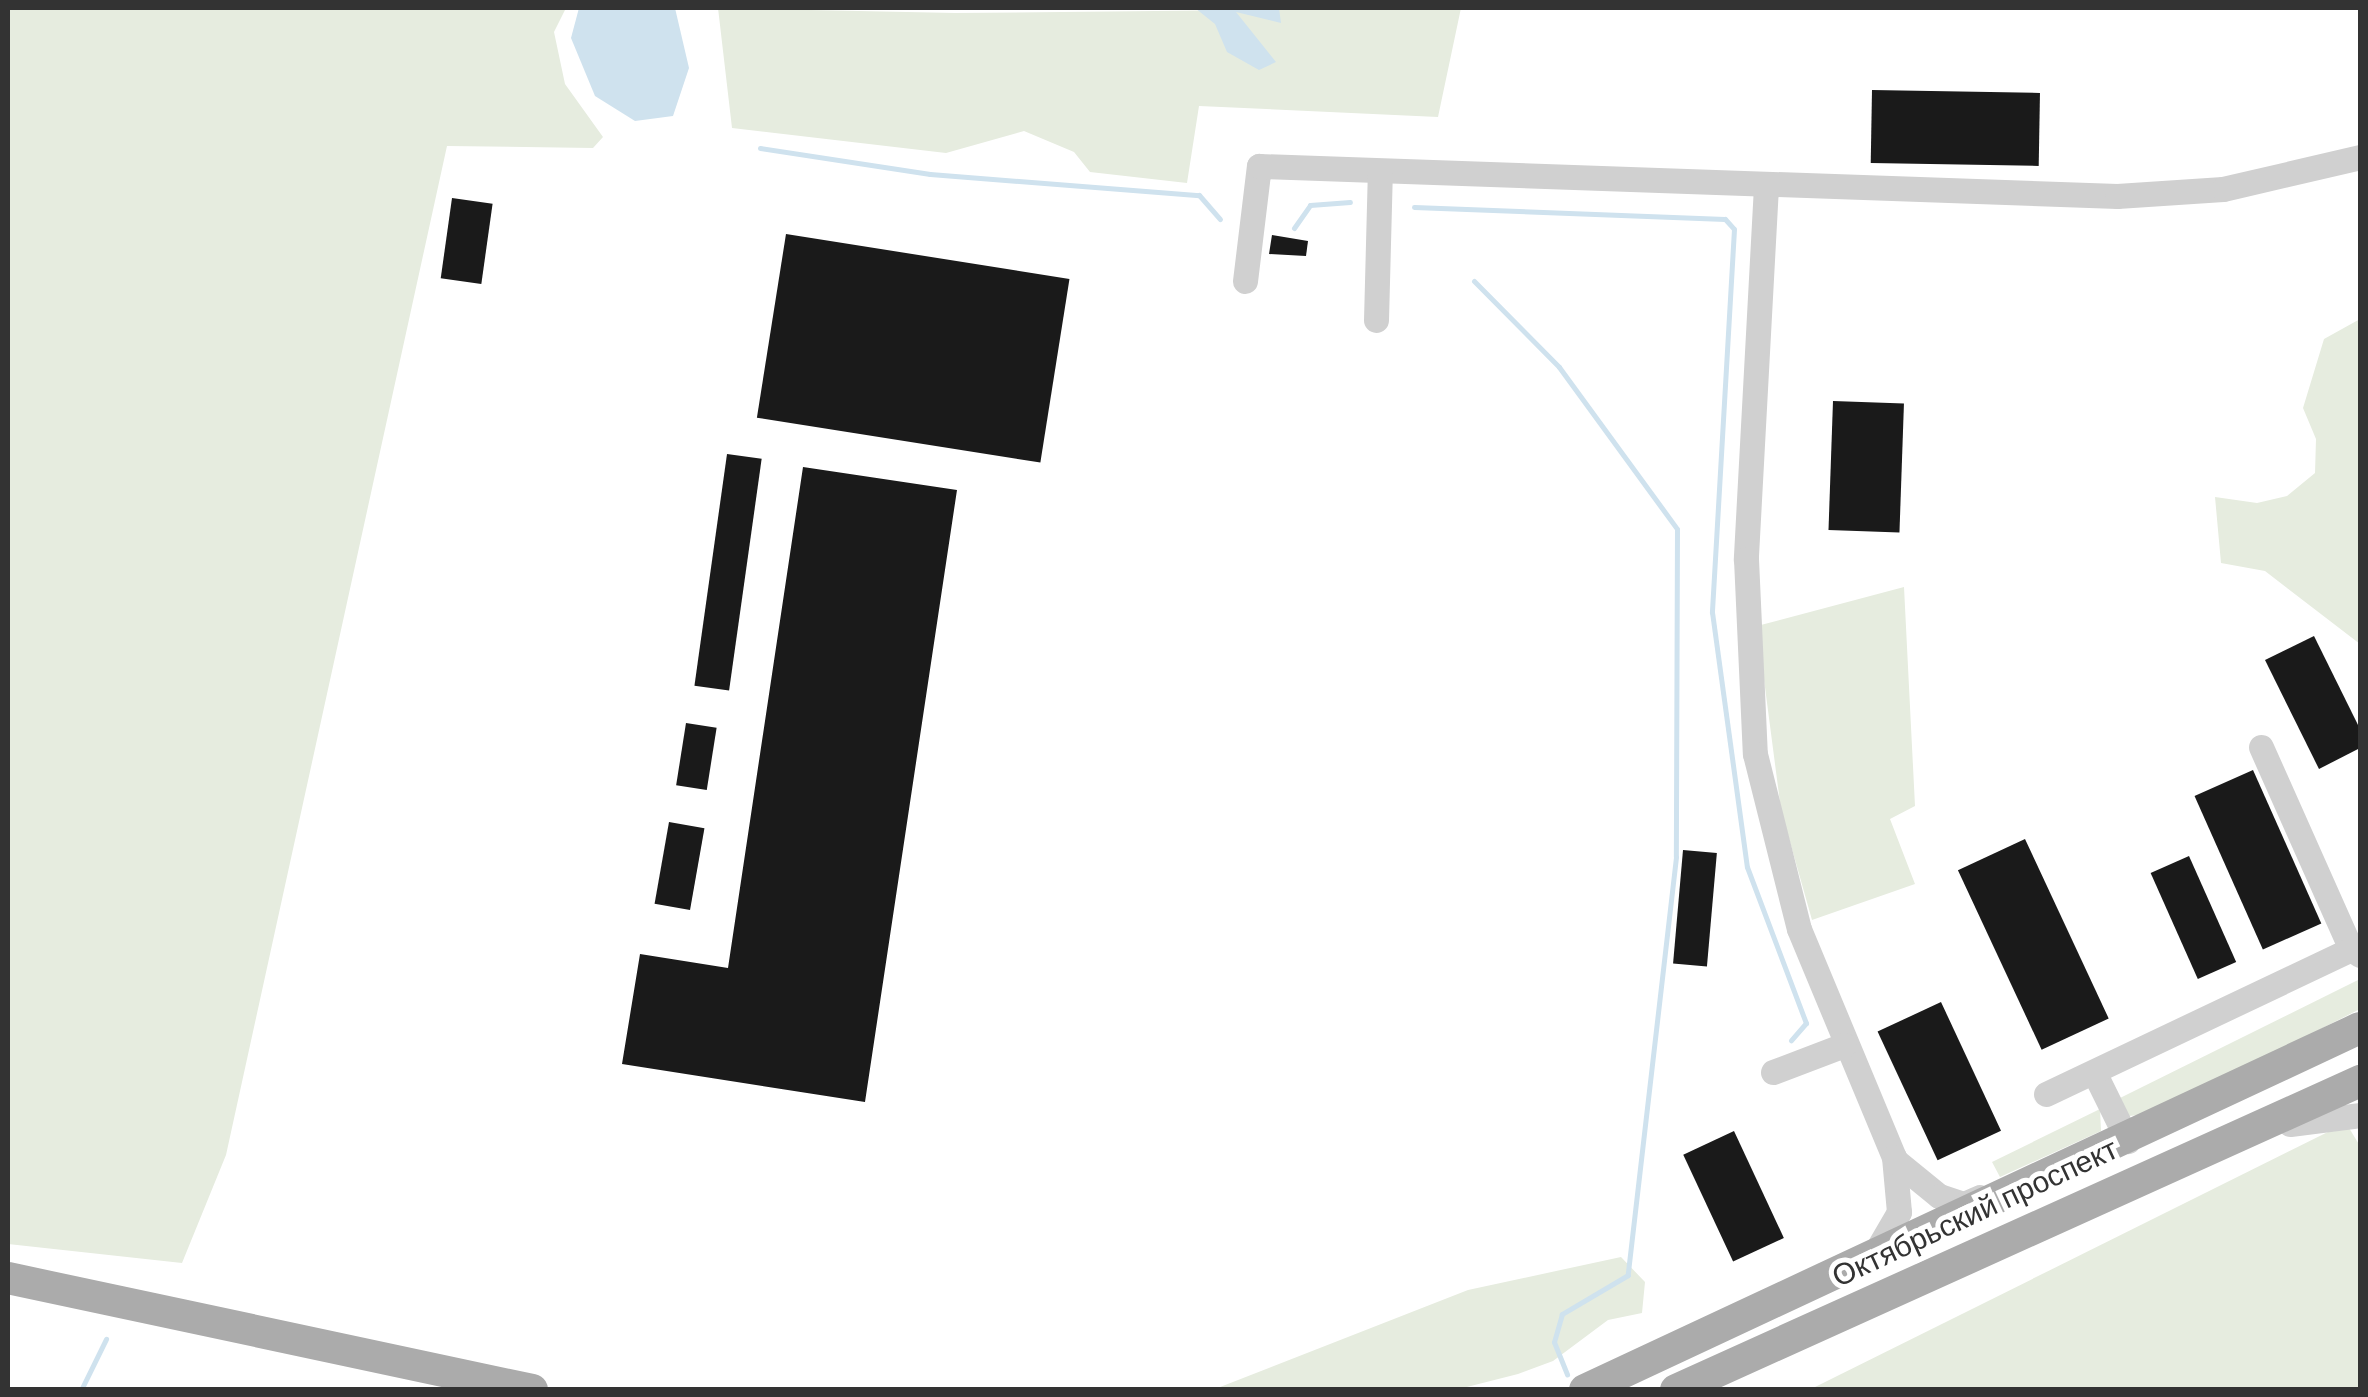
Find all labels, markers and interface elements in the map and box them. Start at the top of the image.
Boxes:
street label: Октябрьский проспект [1827,1131,2123,1295]

